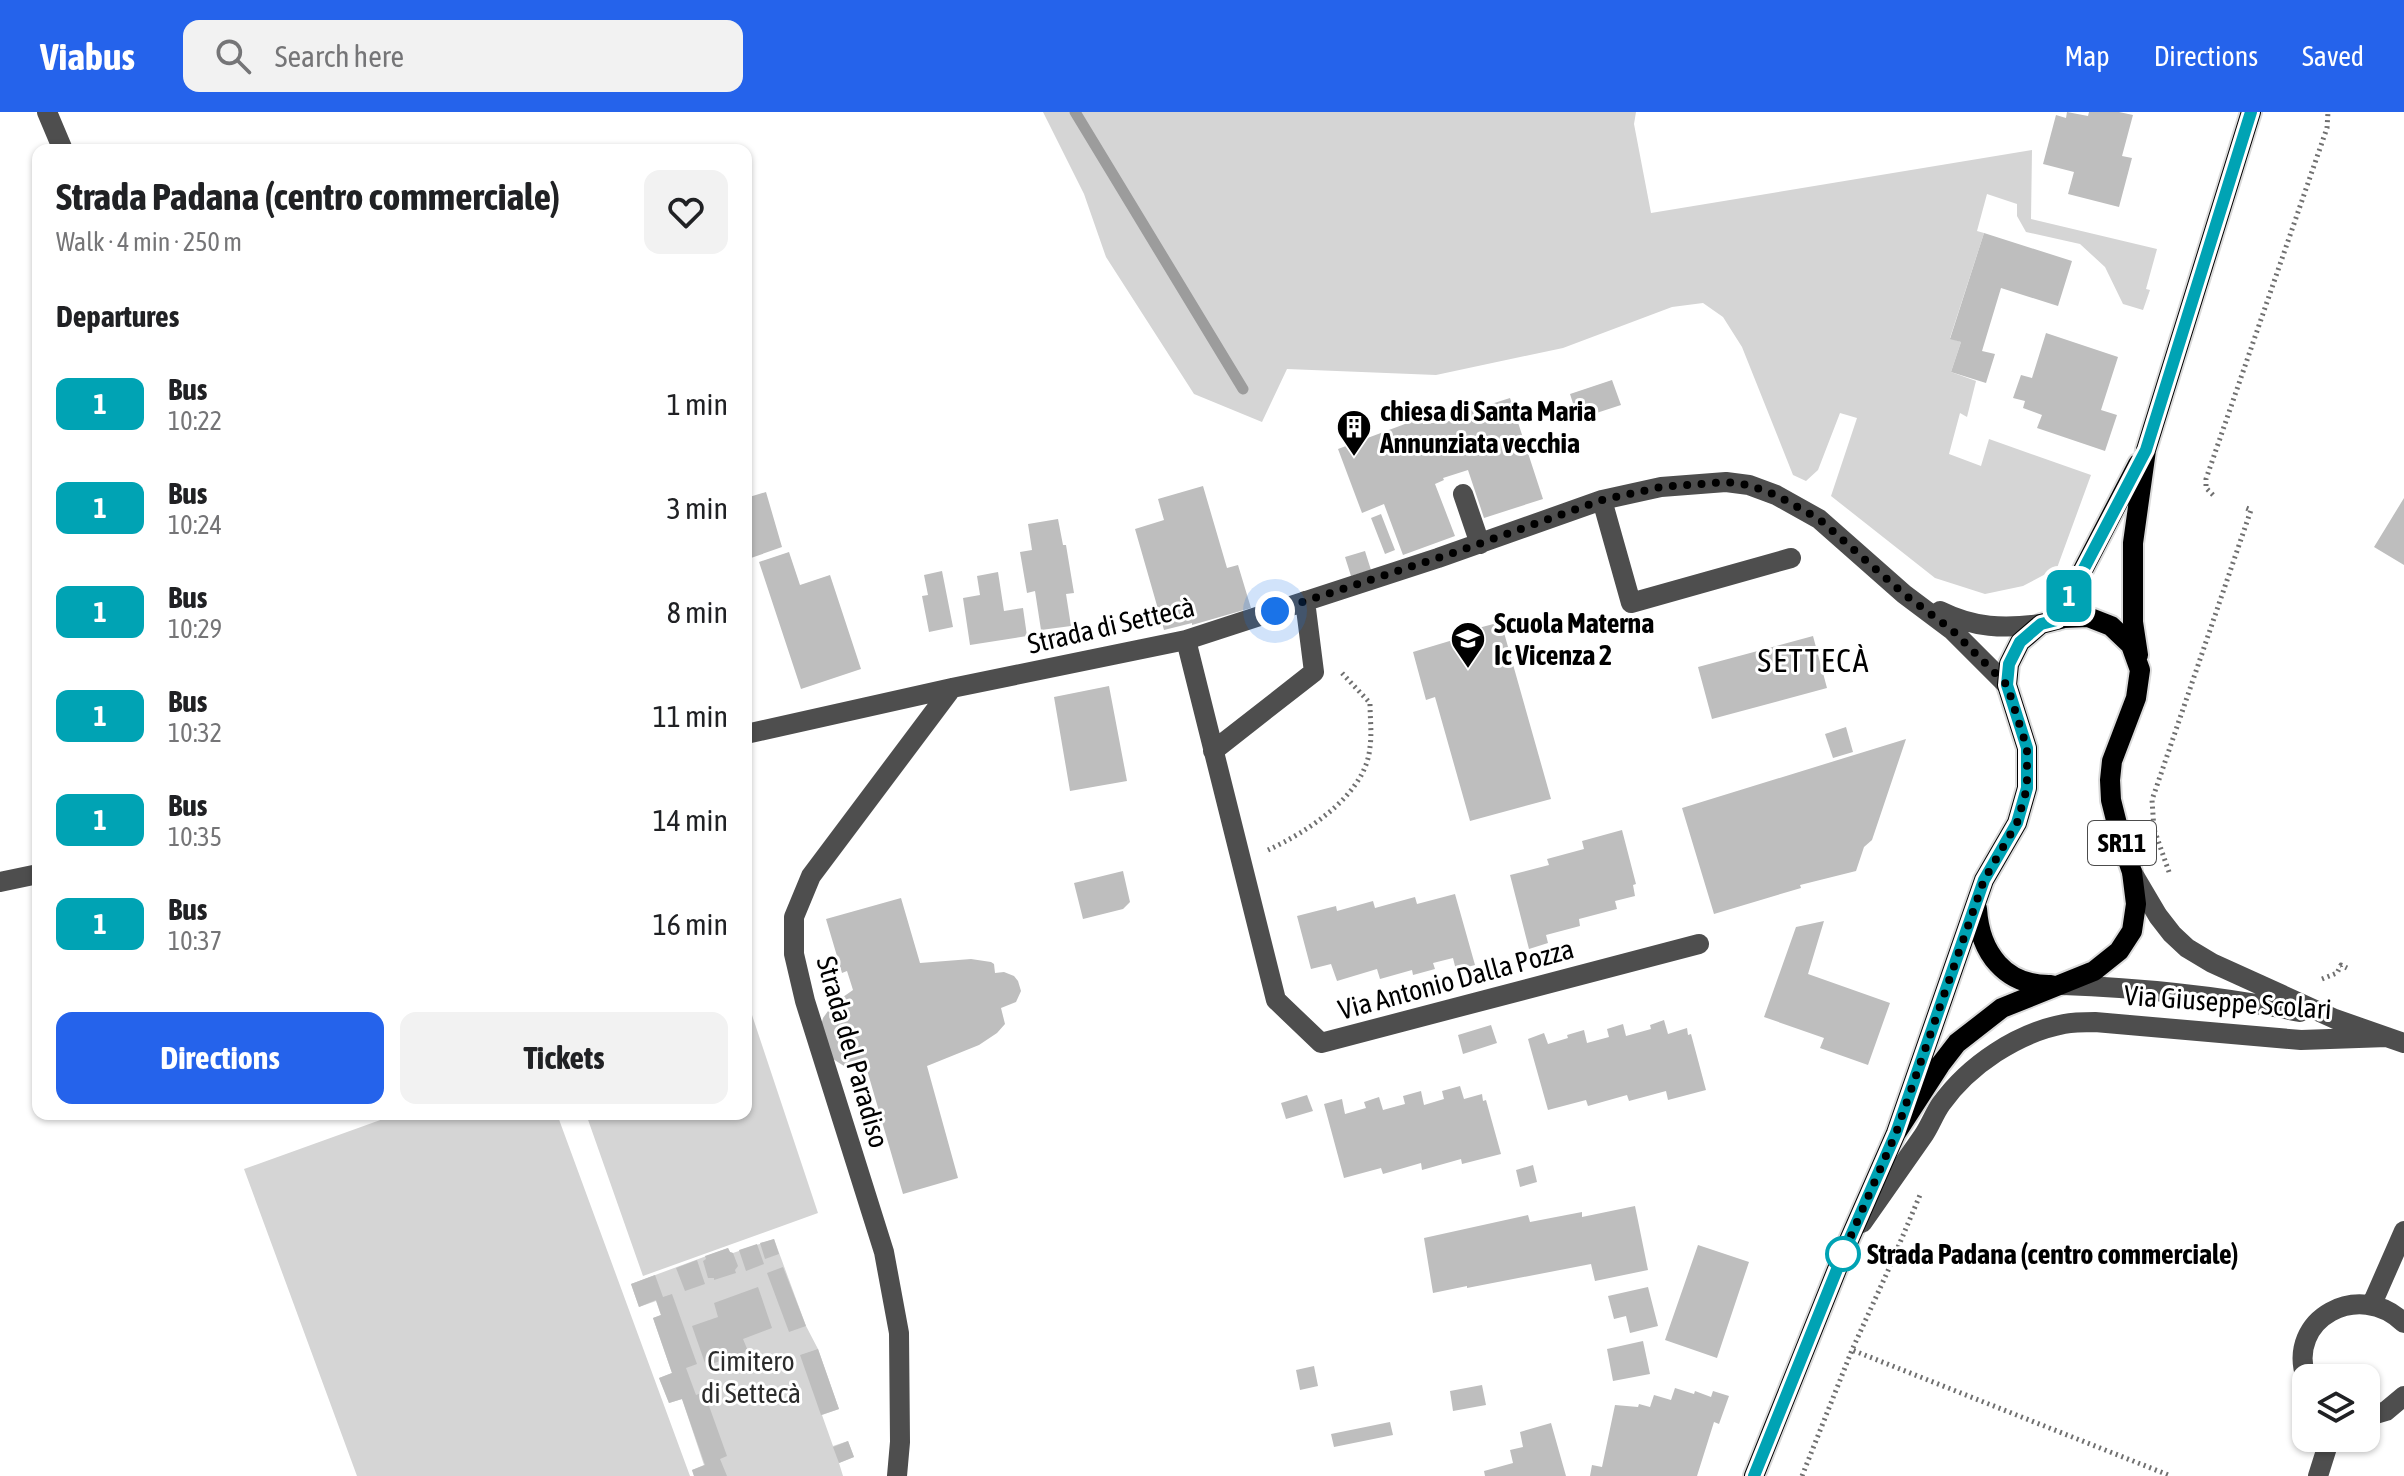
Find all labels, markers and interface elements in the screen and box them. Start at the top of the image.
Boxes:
search box [183,20,743,92]
icon: search [211,34,255,78]
text: Viabus [40,35,135,78]
text: Search here [275,39,404,73]
text: Map [2065,40,2110,72]
text: Directions [2154,40,2258,72]
text: Saved [2302,40,2364,72]
button: heart [644,170,728,254]
text: Strada Padana (centro commerciale) [56,175,560,218]
text: Walk · 4 min · 250 m [56,227,242,257]
text: Departures [56,299,179,333]
text: Bus [168,372,207,406]
text: 1 min [667,387,728,421]
text: 1 [93,388,107,420]
place label: chiesa di Santa Maria Annunziata vecchia [1379,395,1596,459]
text: 10:22 [168,406,222,436]
building icon: chiesa di Santa Maria Annunziata vecchia [1335,408,1373,458]
text: Bus [168,476,207,510]
text: 3 min [667,491,728,525]
text: 1 [93,492,107,524]
text: 10:24 [168,510,222,540]
line badge: 1 [2043,570,2095,622]
text: Bus [168,580,207,614]
text: 1 [2062,580,2076,612]
street label: Strada di Settecà [1024,590,1198,660]
your location [1255,591,1295,631]
text: 8 min [667,595,728,629]
text: 1 [93,596,107,628]
place label: Scuola Materna Ic Vicenza 2 [1494,607,1654,671]
text: 10:29 [168,614,222,644]
school or university icon: Scuola Materna Ic Vicenza 2 [1449,620,1487,670]
district label: SETTECÀ [1758,642,1870,679]
text: Bus [168,684,207,718]
text: 11 min [653,699,728,733]
text: 1 [93,700,107,732]
text: 10:32 [168,718,222,748]
text: Bus [168,788,207,822]
text: 14 min [653,803,728,837]
text: 1 [93,804,107,836]
road number: SR11 [2088,821,2156,865]
text: 10:35 [168,822,222,852]
text: Bus [168,892,207,926]
text: 16 min [653,907,728,941]
text: 1 [93,908,107,940]
text: 10:37 [168,926,222,956]
street label: Via Antonio Dalla Pozza [1335,932,1577,1026]
street label: Strada del Paradiso [810,953,896,1151]
street label: Via Giuseppe Scolari [2123,979,2333,1025]
button: Directions [56,1012,384,1104]
button: Tickets [400,1012,728,1104]
marker: Strada Padana (centro commerciale) [1826,1237,1860,1271]
place label: Strada Padana (centro commerciale) [1867,1238,2238,1270]
park label: Cimitero di Settecà [701,1345,801,1409]
map controls [2292,1364,2380,1452]
button: layers [2292,1364,2380,1452]

